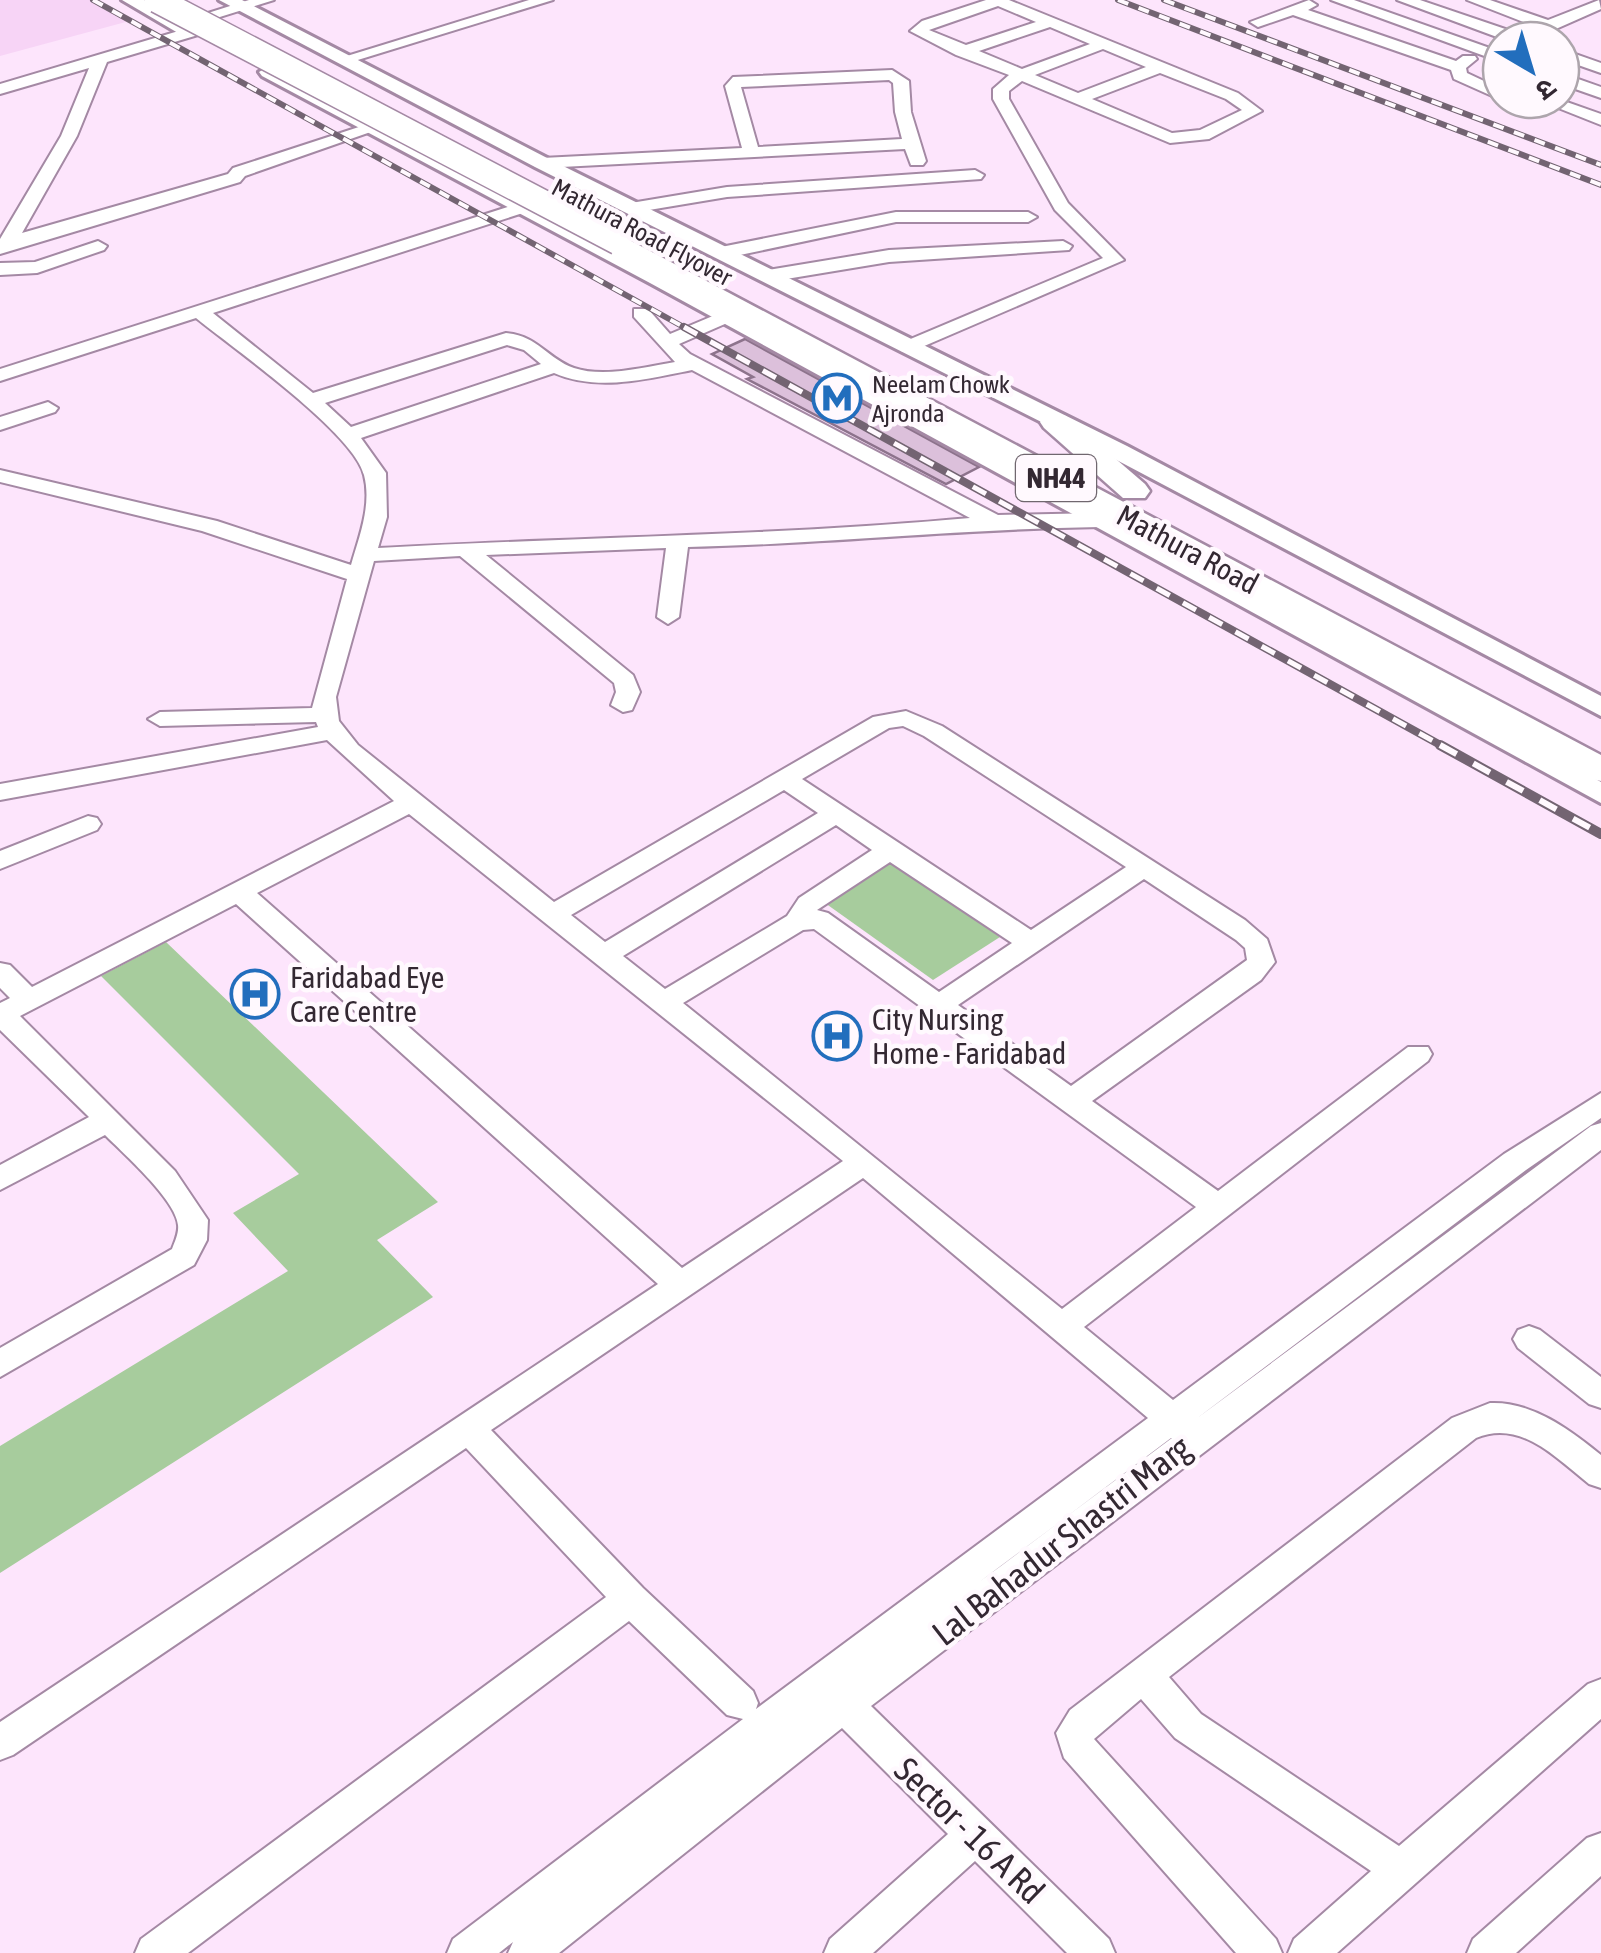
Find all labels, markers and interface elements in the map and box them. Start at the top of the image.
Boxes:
north arrow [1481,20,1581,120]
text: उ [1530,72,1563,108]
street label: Mathura Road Flyover [547,173,737,292]
place label: Neelam Chowk Ajronda [872,370,1010,427]
metro station icon: Neelam Chowk Ajronda [811,372,863,424]
road number: NH44 [1016,455,1096,501]
street label: Mathura Road [1111,498,1265,600]
place label: Faridabad Eye Care Centre [290,960,444,1028]
hospital icon: Faridabad Eye Care Centre [229,968,281,1020]
place label: City Nursing Home - Faridabad [872,1002,1066,1070]
hospital icon: City Nursing Home - Faridabad [811,1010,863,1062]
street label: Lal Bahadur Shastri Marg [924,1427,1198,1653]
street label: Sector - 16 A Rd [887,1749,1053,1911]

